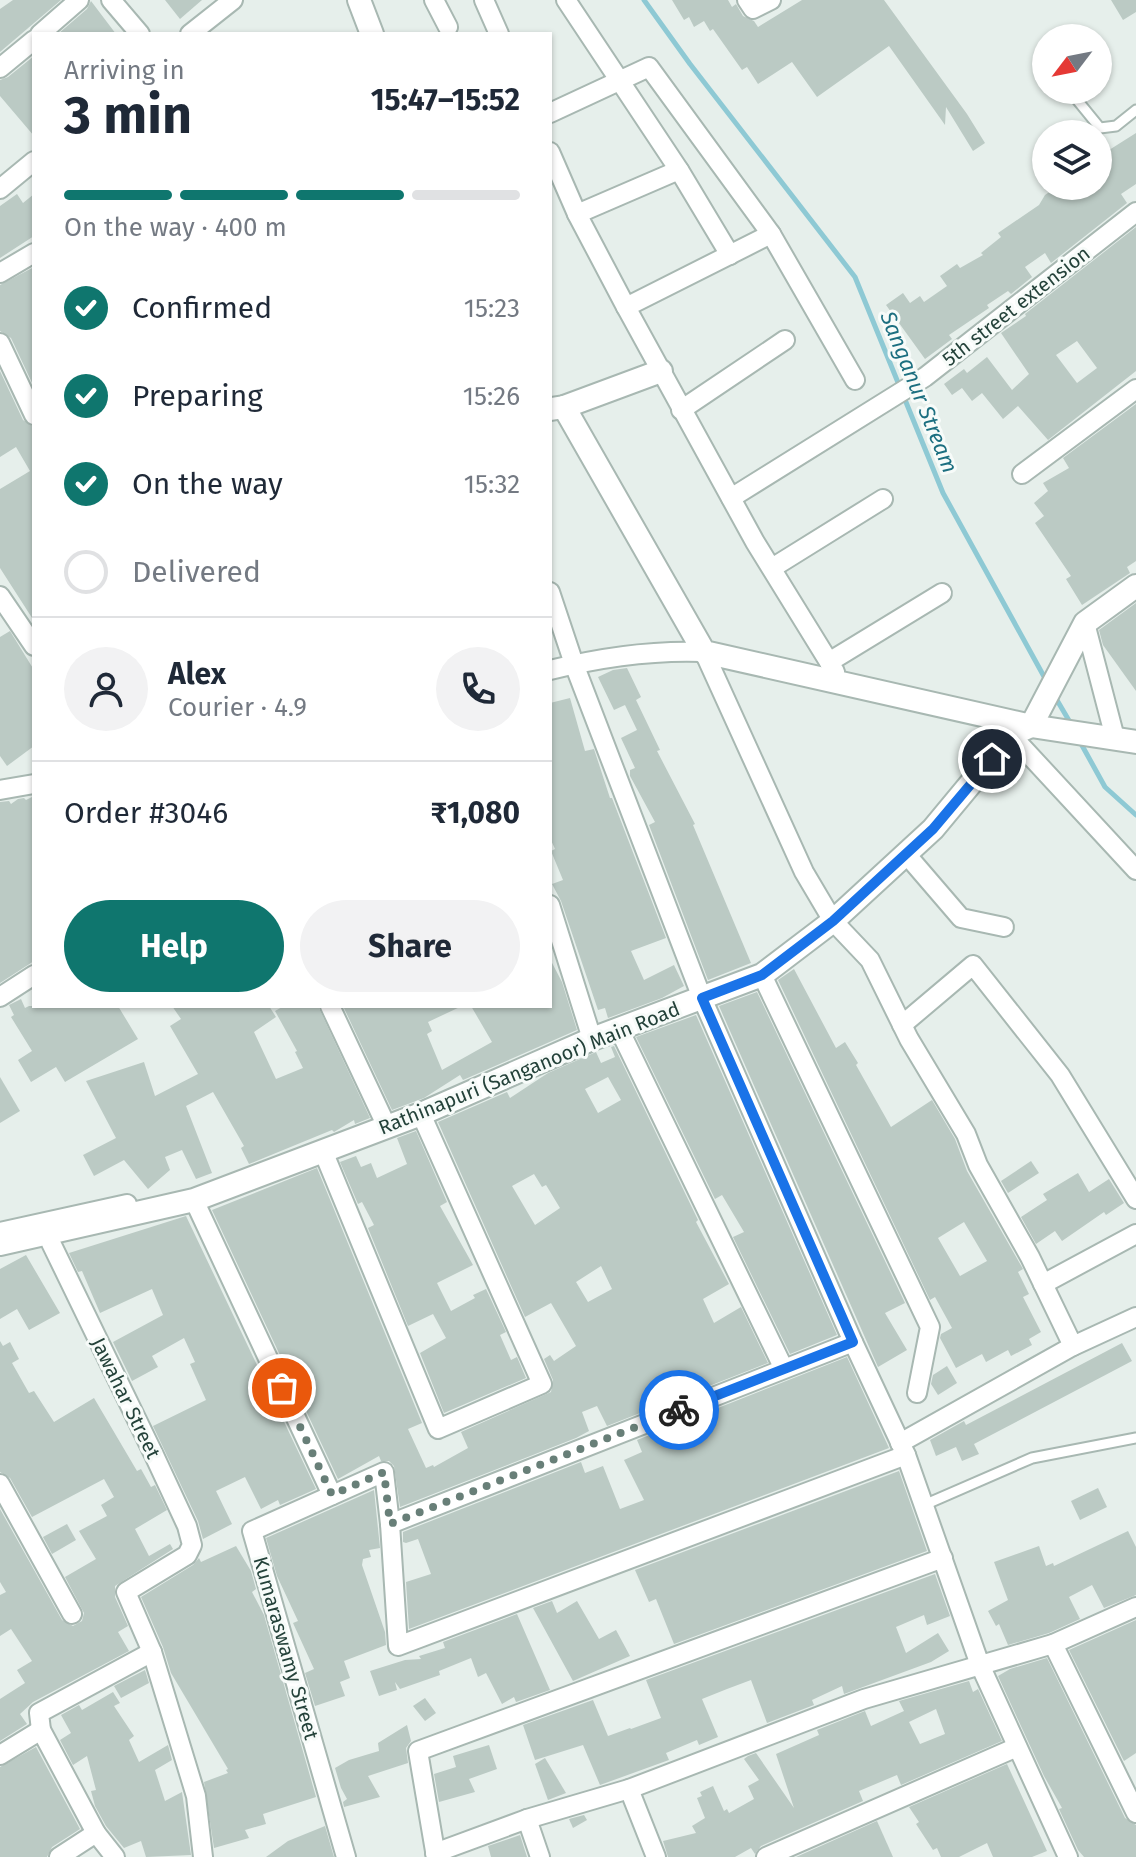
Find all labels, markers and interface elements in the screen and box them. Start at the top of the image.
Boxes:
north arrow [1032,24,1112,104]
map controls [1032,24,1112,200]
text: Arriving in [64,55,185,86]
text: 15:47–15:52 [371,82,520,118]
text: 3 min [64,84,192,147]
button: layers [1032,120,1112,200]
text: On the way · 400 m [64,212,287,243]
street label: 5th street extension [938,241,1094,371]
icon: check [64,286,108,330]
text: Confirmed [132,290,272,326]
text: 15:23 [464,293,520,324]
water label: Sanganur Stream [874,306,964,477]
icon: check [64,374,108,418]
text: Preparing [132,378,263,414]
text: 15:26 [463,381,520,412]
icon: check [64,462,108,506]
text: On the way [132,466,283,502]
text: 15:32 [464,469,520,500]
text: Delivered [132,554,261,590]
button: person [64,647,148,731]
button: phone [436,647,520,731]
text: Alex [168,656,226,692]
text: Courier · 4.9 [168,692,307,723]
pin [958,725,1026,793]
icon: home [970,737,1014,781]
text: Order #3046 [64,795,228,831]
text: ₹1,080 [431,795,520,831]
button: Help [64,900,284,992]
button: Share [300,900,520,992]
street label: Rathinapuri (Sanganoor) Main Road [375,996,683,1140]
street label: Jawahar Street [86,1334,166,1463]
pin [248,1354,316,1422]
icon: bag [260,1366,304,1410]
courier [639,1370,719,1450]
icon: bike [657,1388,701,1432]
street label: Kumaraswamy Street [248,1554,324,1743]

